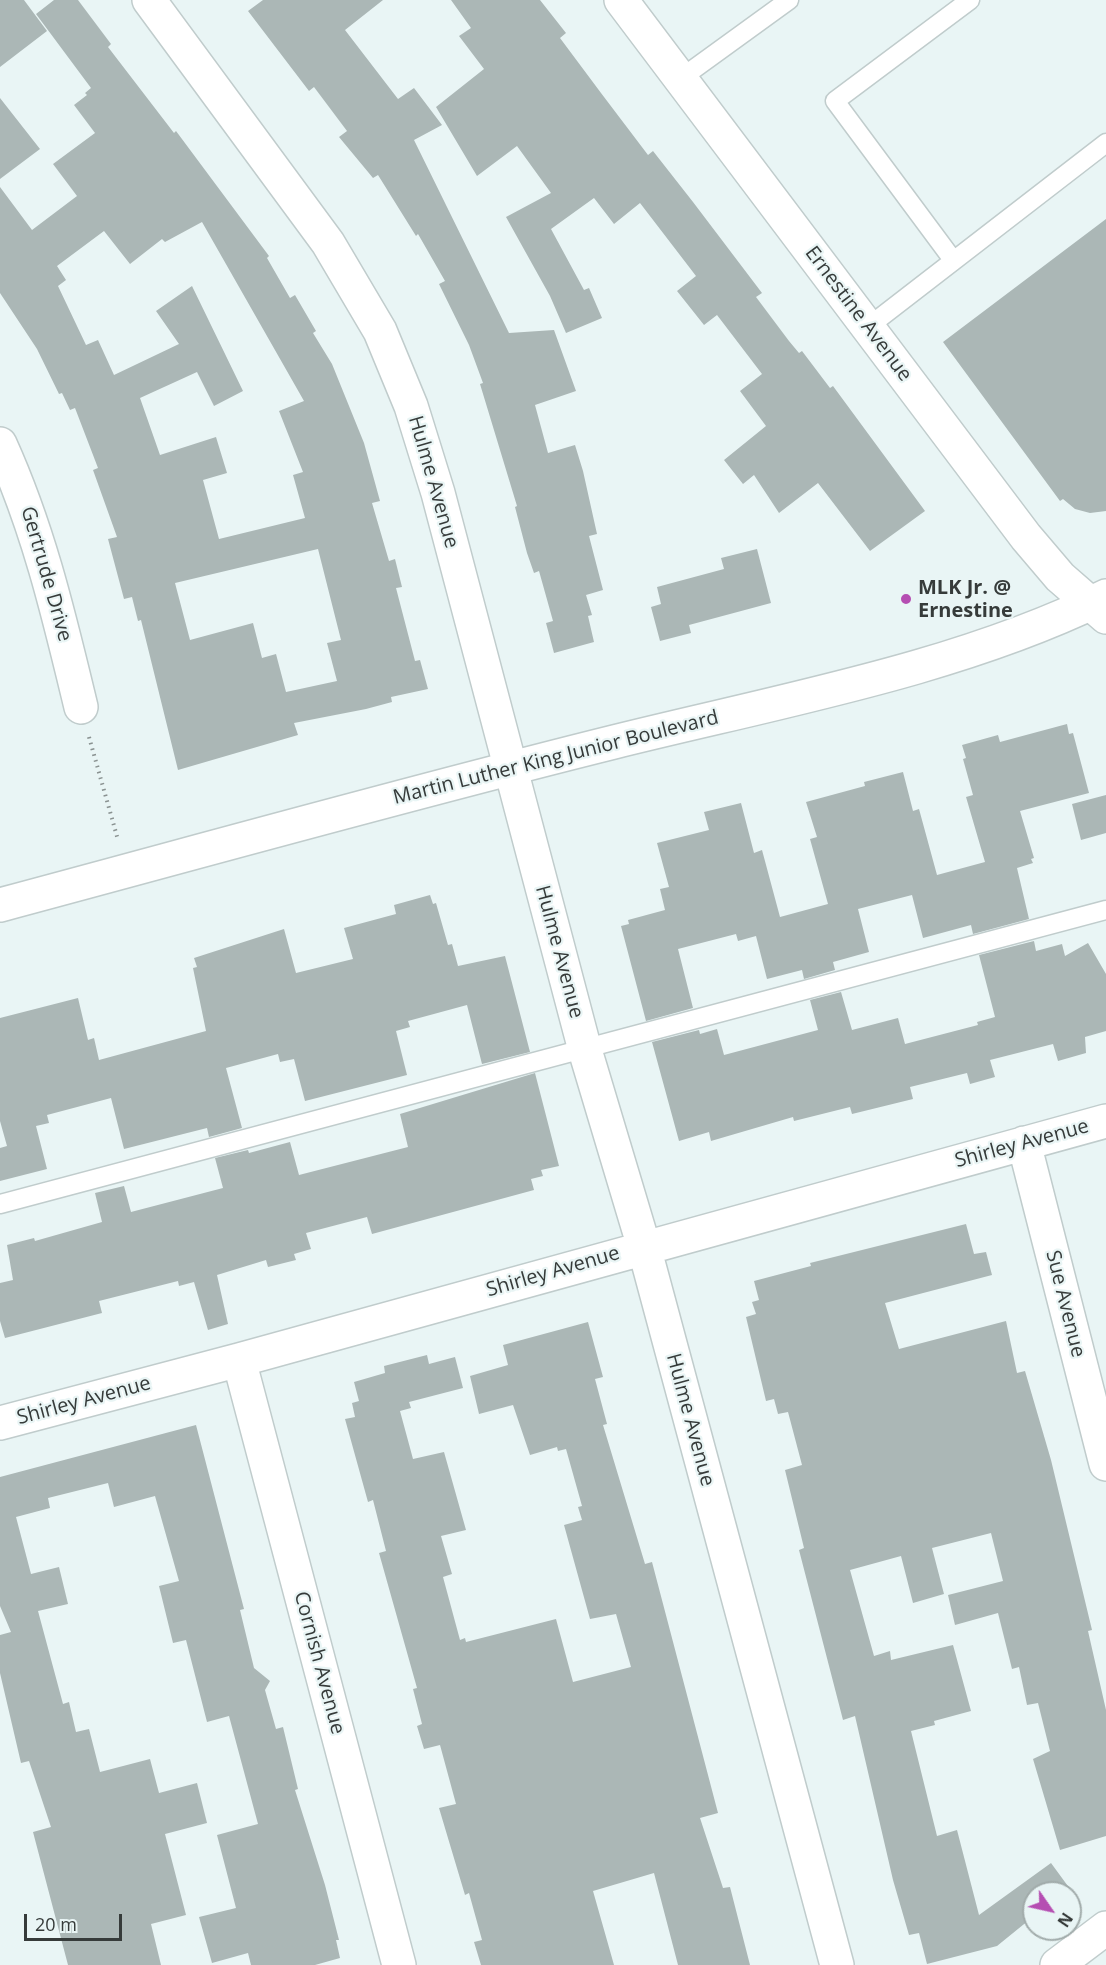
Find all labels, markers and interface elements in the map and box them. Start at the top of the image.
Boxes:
street label: Ernestine Avenue [799,242,917,386]
street label: Hulme Avenue [403,413,463,551]
street label: Gertrude Drive [15,504,77,644]
place label: MLK Jr. @ Ernestine [918,576,1013,623]
marker: MLK Jr. @ Ernestine [899,592,913,606]
street label: Martin Luther King Junior Boulevard [391,706,721,810]
street label: Hulme Avenue [530,883,588,1021]
street label: Shirley Avenue [952,1115,1092,1173]
street label: Shirley Avenue [484,1242,622,1302]
street label: Sue Avenue [1040,1248,1090,1360]
street label: Hulme Avenue [661,1351,719,1489]
street label: Shirley Avenue [14,1372,154,1430]
street label: Cornish Avenue [288,1589,350,1737]
north arrow [1022,1881,1082,1941]
scale bar [27,1902,124,1940]
text: N [1053,1908,1078,1931]
text: 20 m [35,1912,77,1936]

